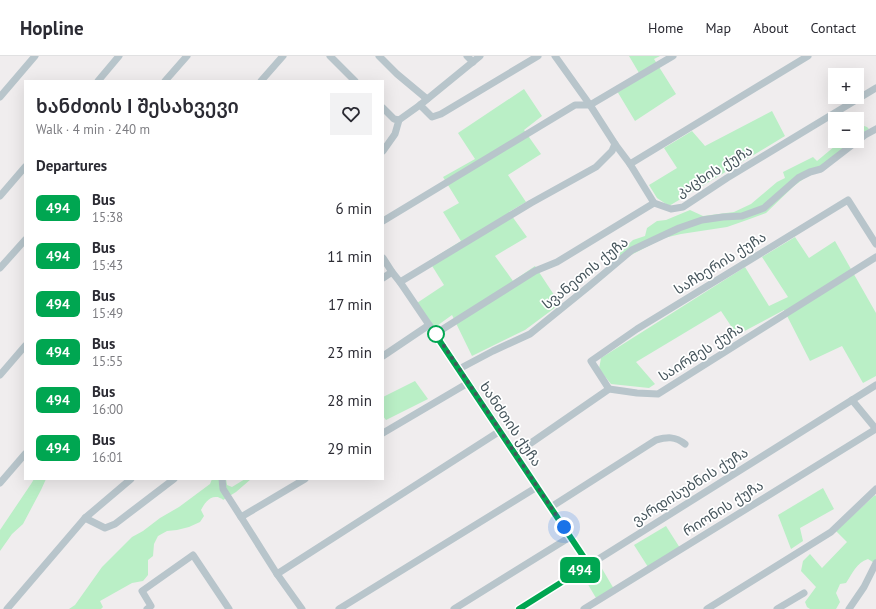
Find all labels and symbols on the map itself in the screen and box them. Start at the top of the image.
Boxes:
street label: კაცხის ქუჩა [672,141,756,201]
street label: საჩხერის ქუჩა [671,227,769,299]
street label: სვანეთის ქუჩა [538,233,632,313]
street label: საირმეს ქუჩა [655,319,747,385]
unlabelled marker [427,325,445,343]
street label: ხანძთის ქუჩა [476,378,546,470]
street label: ვარდისუბნის ქუჩა [629,443,751,529]
street label: რიონის ქუჩა [679,476,767,540]
your location [554,517,574,537]
line badge: 494 [557,557,603,583]

